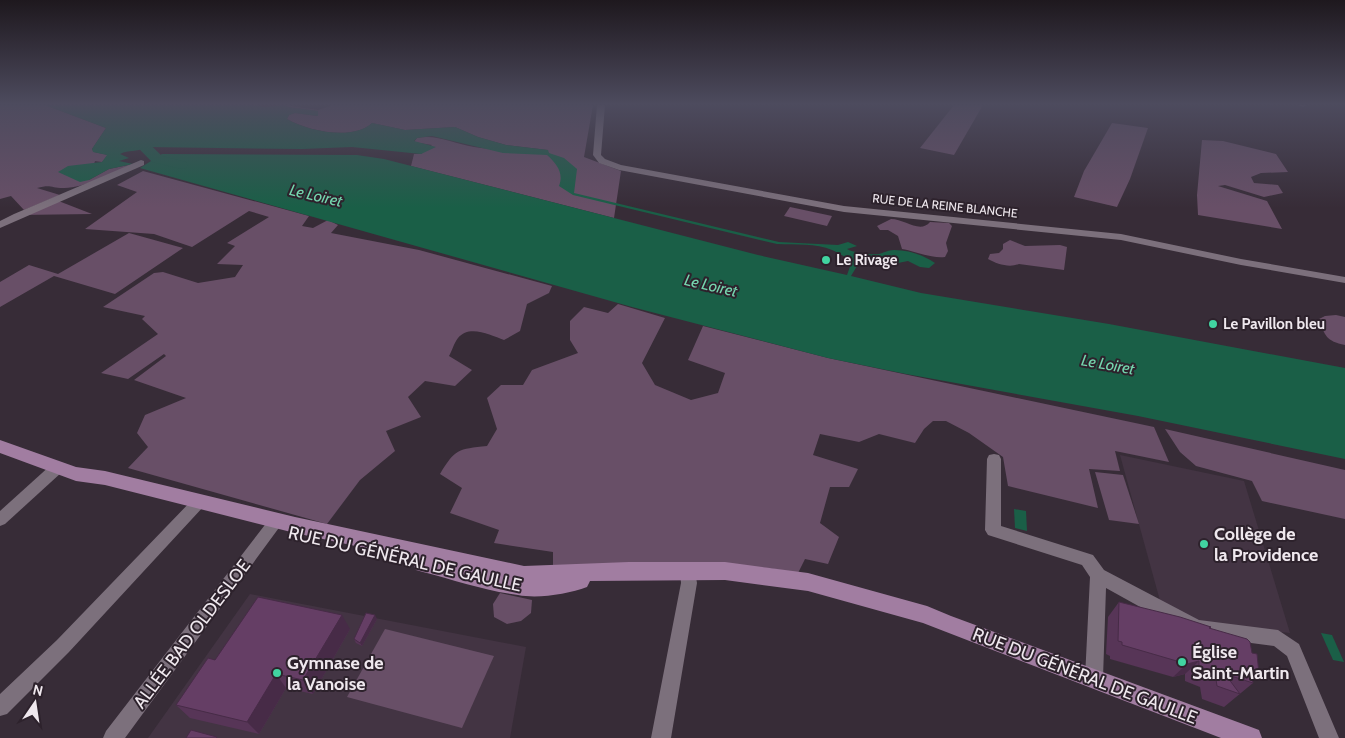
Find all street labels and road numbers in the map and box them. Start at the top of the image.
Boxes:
street label: RUE DE LA REINE BLANCHE [872,190,1019,221]
street label: RUE DU GÉNÉRAL DE GAULLE [286,521,524,597]
street label: ALLÉE BAD OLDESLOE [129,555,255,713]
street label: RUE DU GÉNÉRAL DE GAULLE [970,623,1200,729]

